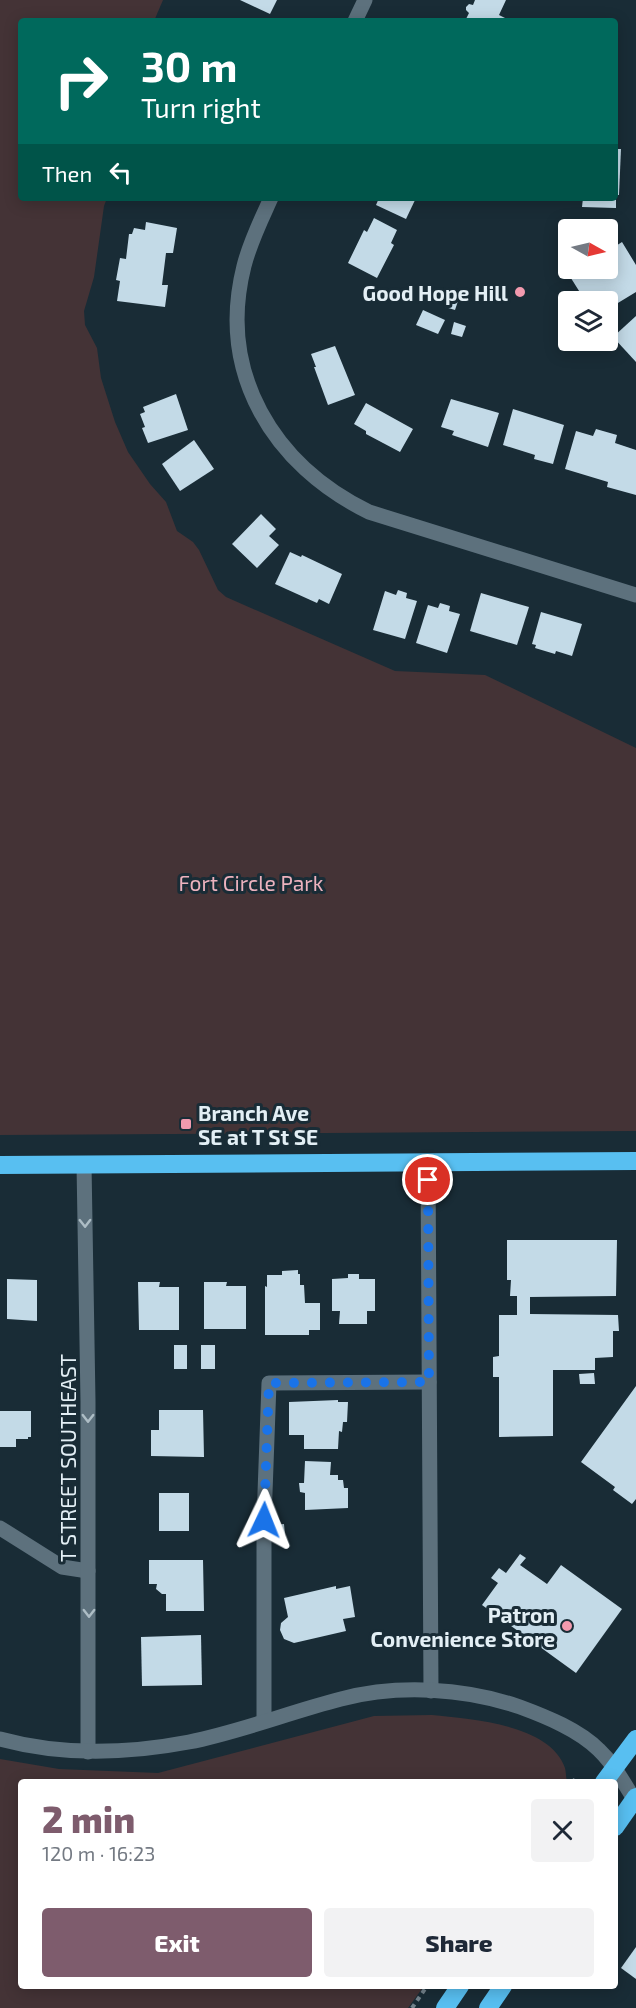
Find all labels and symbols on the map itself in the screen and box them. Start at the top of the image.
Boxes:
north arrow [558,219,618,279]
place label: Good Hope Hill [363,280,508,305]
marker: Good Hope Hill [513,285,527,299]
park label: Fort Circle Park [179,870,324,895]
place label: Branch Ave SE at T St SE [198,1100,318,1149]
marker: Branch Ave SE at T St SE [179,1117,193,1131]
pin [402,1154,453,1205]
one-way arrow [79,1218,91,1227]
street label: T STREET SOUTHEAST [55,1354,80,1562]
one-way arrow [82,1413,94,1422]
position arrow [232,1488,296,1552]
place label: Patron Convenience Store [370,1602,555,1651]
one-way arrow [83,1608,95,1617]
marker: Patron Convenience Store [560,1619,574,1633]

